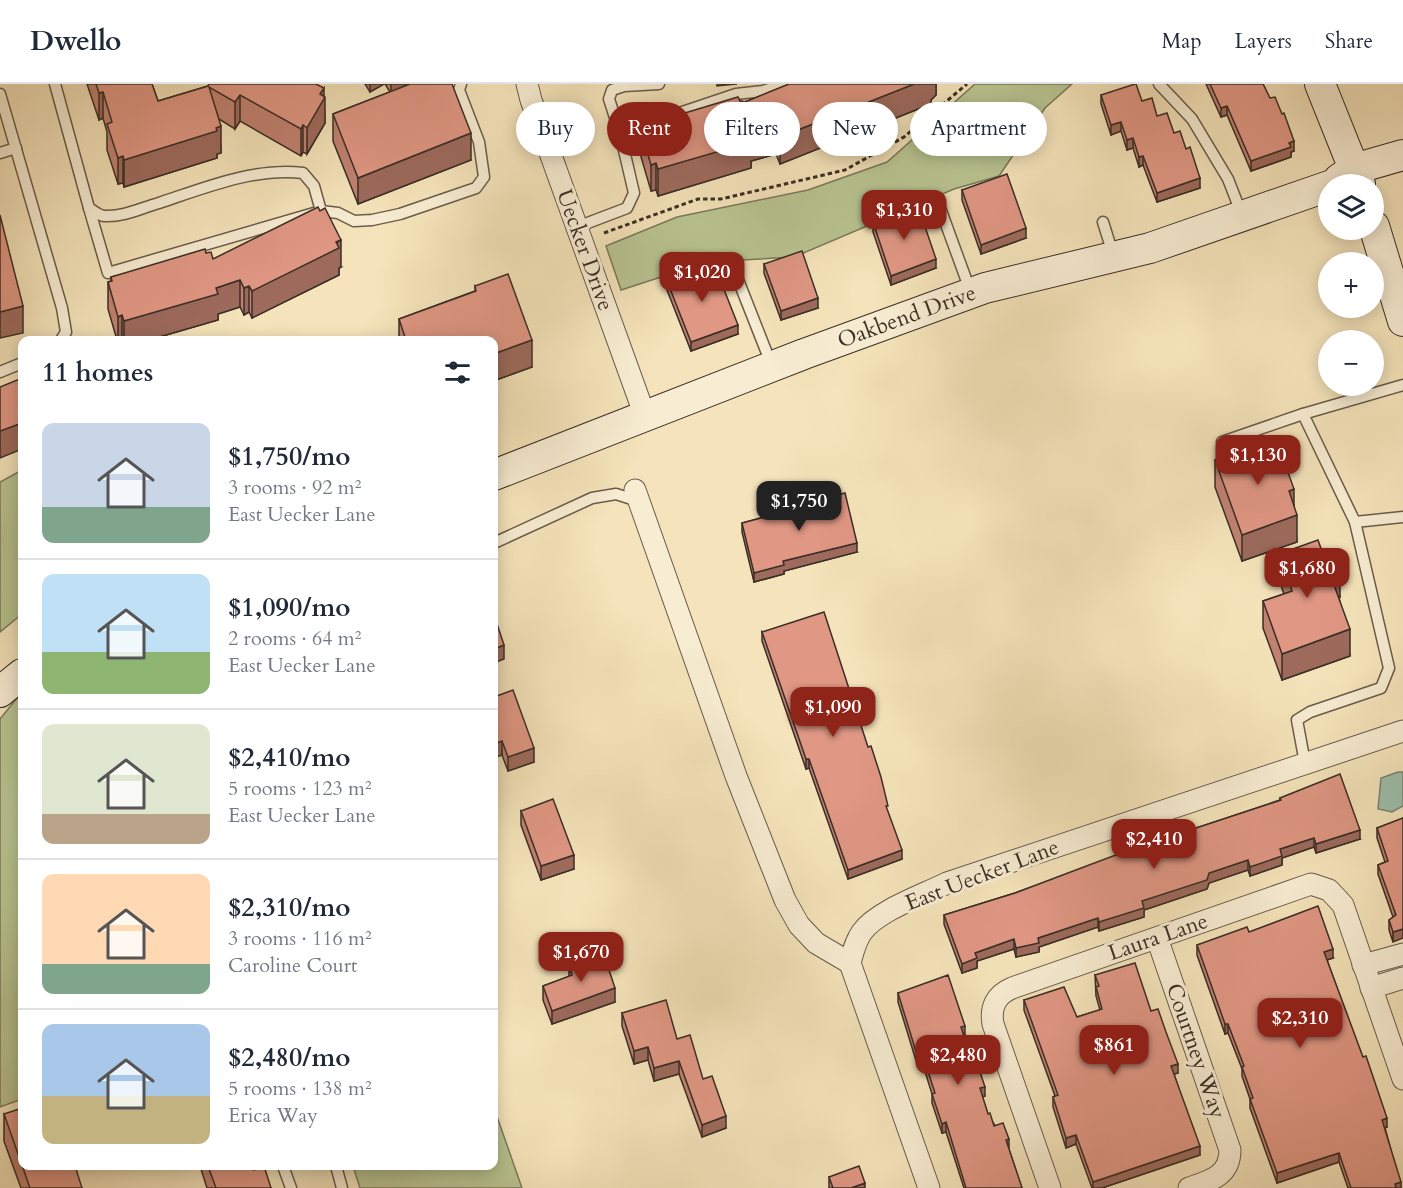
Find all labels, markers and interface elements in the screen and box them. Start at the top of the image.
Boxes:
text: Dwello [30,22,121,60]
text: Map [1162,27,1202,56]
text: Layers [1235,27,1292,56]
text: Share [1325,27,1373,56]
chip: Buy [516,102,595,156]
chip: Rent [607,102,692,156]
chip: Filters [704,102,800,156]
chip: New [812,102,898,156]
chip: Apartment [910,102,1047,156]
map controls [1318,174,1384,396]
button: layers [1318,174,1384,240]
street label: Uecker Drive [549,185,621,315]
pin: $1,310 [855,190,953,241]
text: $1,310 [875,196,933,223]
pin: $1,020 [653,252,751,303]
button: + [1318,252,1384,318]
text: $1,020 [673,258,731,285]
street label: Oakbend Drive [833,278,980,356]
button: − [1318,330,1384,396]
text: 11 homes [42,355,153,390]
icon: filters [441,356,474,389]
pin: $1,130 [1209,435,1307,486]
text: $1,750/mo [228,439,351,474]
text: $1,130 [1229,441,1287,468]
icon: home [90,447,162,519]
text: 3 rooms · 92 m² [228,474,361,501]
pin: $1,750 [750,481,848,532]
text: $1,750 [770,487,828,514]
text: East Uecker Lane [228,501,376,528]
pin: $1,680 [1258,548,1356,599]
text: $1,680 [1278,554,1336,581]
text: $1,090/mo [228,590,351,625]
icon: home [90,598,162,670]
text: 2 rooms · 64 m² [228,625,361,652]
text: East Uecker Lane [228,652,376,679]
pin: $1,090 [784,687,882,738]
text: $1,090 [804,693,862,720]
text: $2,410/mo [228,740,351,775]
icon: home [90,748,162,820]
text: 5 rooms · 123 m² [228,775,372,802]
text: East Uecker Lane [228,802,376,829]
pin: $2,410 [1105,819,1203,870]
text: $2,410 [1125,825,1183,852]
street label: East Uecker Lane [901,832,1063,918]
text: $2,310/mo [228,890,351,925]
icon: home [90,898,162,970]
street label: Laura Lane [1104,906,1212,968]
text: 3 rooms · 116 m² [228,925,372,952]
pin: $1,670 [532,932,630,983]
text: $1,670 [552,938,610,965]
text: Caroline Court [228,952,357,979]
street label: Courtney Way [1159,979,1233,1123]
pin: $2,310 [1251,998,1349,1049]
text: $2,310 [1271,1004,1329,1031]
pin: $861 [1078,1025,1150,1076]
text: $861 [1094,1031,1134,1058]
pin: $2,480 [909,1035,1007,1086]
text: $2,480/mo [228,1040,351,1075]
text: $2,480 [929,1041,987,1068]
icon: home [90,1048,162,1120]
text: 5 rooms · 138 m² [228,1075,372,1102]
text: Erica Way [228,1102,318,1129]

